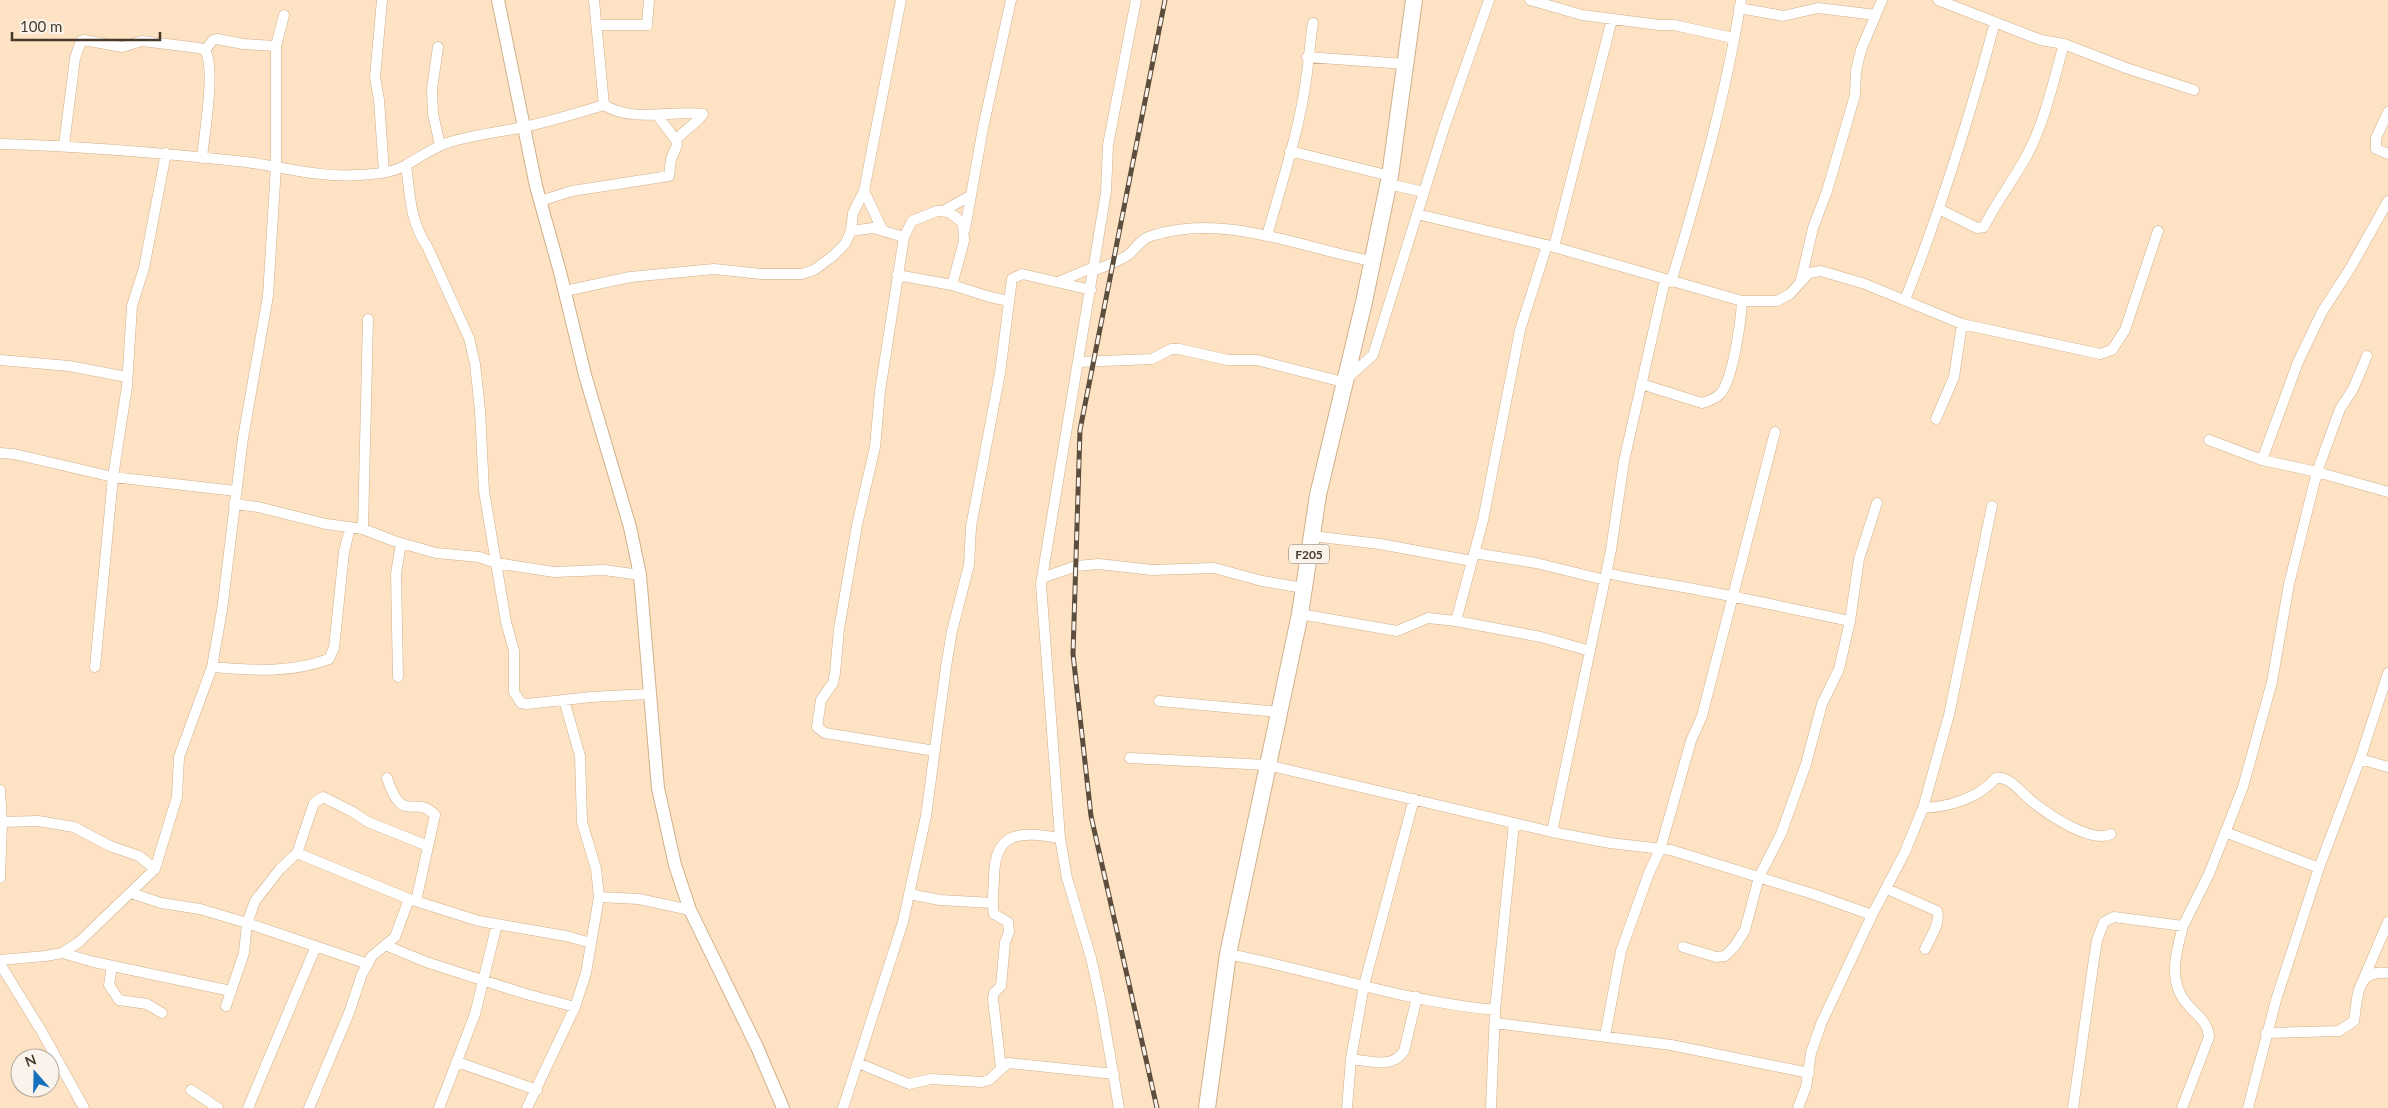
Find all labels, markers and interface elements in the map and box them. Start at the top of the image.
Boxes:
scale bar [12,10,160,42]
text: 100 m [20,17,62,35]
road number: F205 [1289,544,1329,564]
north arrow [10,1048,60,1098]
text: N [22,1050,38,1070]

